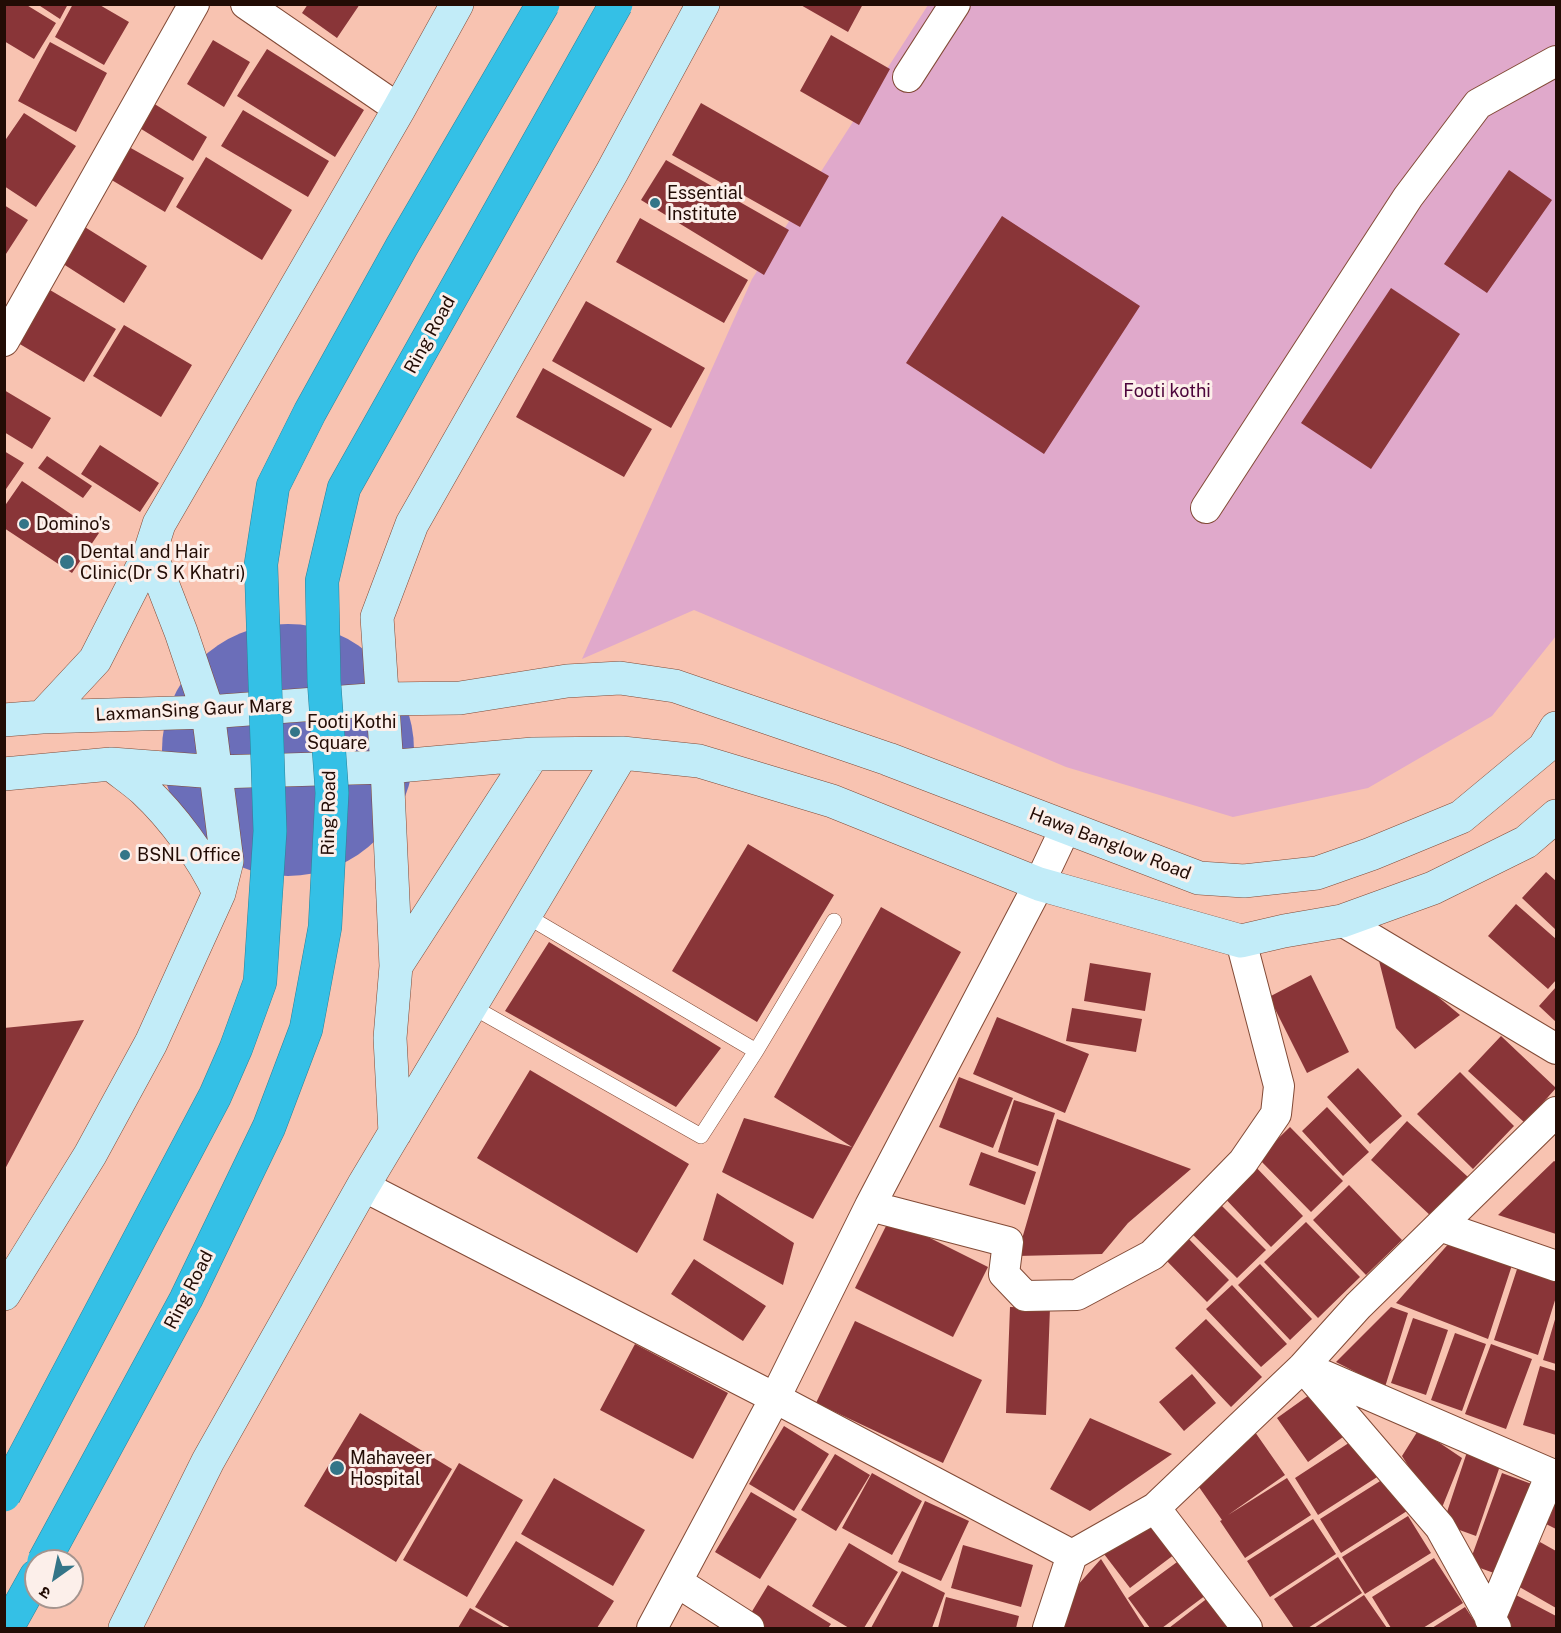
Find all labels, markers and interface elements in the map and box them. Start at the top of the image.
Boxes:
place label: Essential Institute [667,182,743,224]
marker: Essential Institute [648,196,662,210]
street label: Ring Road [400,292,460,378]
park label: Footi kothi [1123,380,1211,402]
place label: Domino's [36,513,110,535]
marker: Domino's [17,517,31,531]
place label: Dental and Hair Clinic(Dr S K Khatri) [80,541,246,584]
marker: Dental and Hair Clinic(Dr S K Khatri) [58,553,76,571]
street label: LaxmanSing Gaur Marg [95,694,293,726]
place label: Footi Kothi Square [307,711,397,754]
marker: Footi Kothi Square [288,725,302,739]
street label: Ring Road [317,770,341,856]
street label: Hawa Banglow Road [1026,803,1194,885]
place label: BSNL Office [137,844,241,866]
marker: BSNL Office [118,848,132,862]
street label: Ring Road [160,1247,218,1333]
place label: Mahaveer Hospital [350,1447,432,1490]
marker: Mahaveer Hospital [328,1459,346,1477]
north arrow [24,1549,84,1609]
text: उ [36,1582,54,1603]

